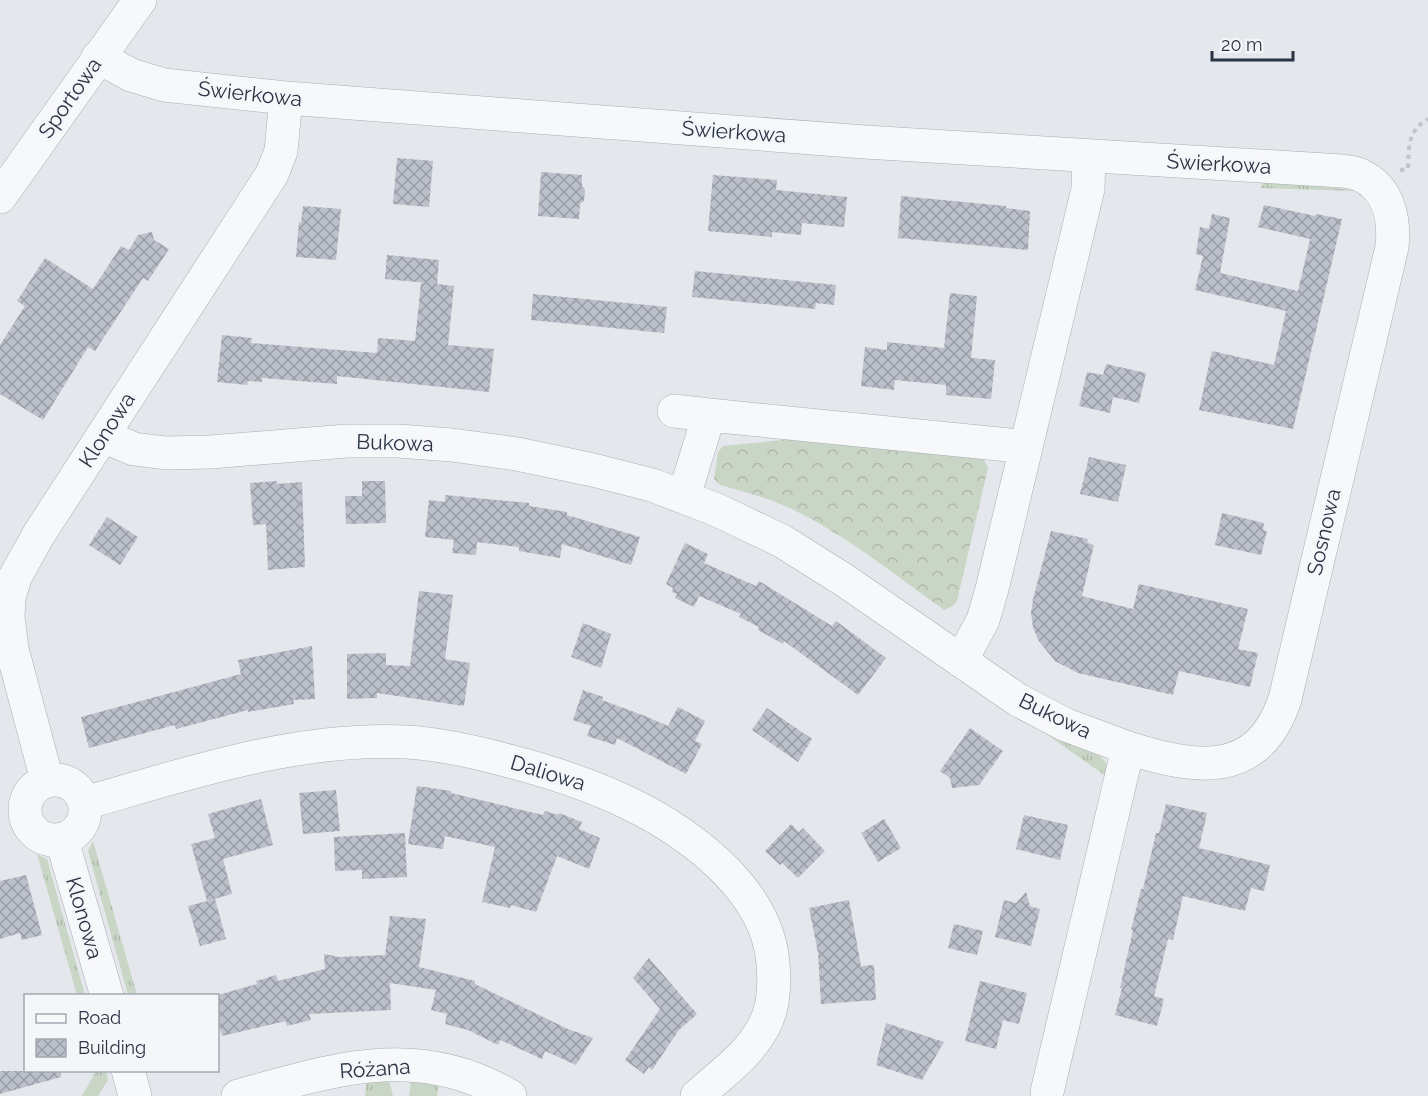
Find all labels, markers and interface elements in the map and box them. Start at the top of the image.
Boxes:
scale bar [1212,24,1293,62]
text: 20 m [1221,34,1263,55]
street label: Sportowa [33,53,106,143]
street label: Świerkowa [197,76,303,111]
street label: Świerkowa [681,115,787,148]
street label: Świerkowa [1166,148,1272,179]
street label: Klonowa [73,388,140,472]
street label: Bukowa [356,429,434,456]
street label: Sosnowa [1301,486,1346,578]
street label: Bukowa [1015,687,1095,744]
street label: Daliowa [508,749,589,796]
street label: Klonowa [61,874,108,962]
legend [24,994,219,1072]
text: Road [78,1007,121,1028]
text: Building [78,1037,146,1058]
street label: Różana [339,1054,411,1083]

